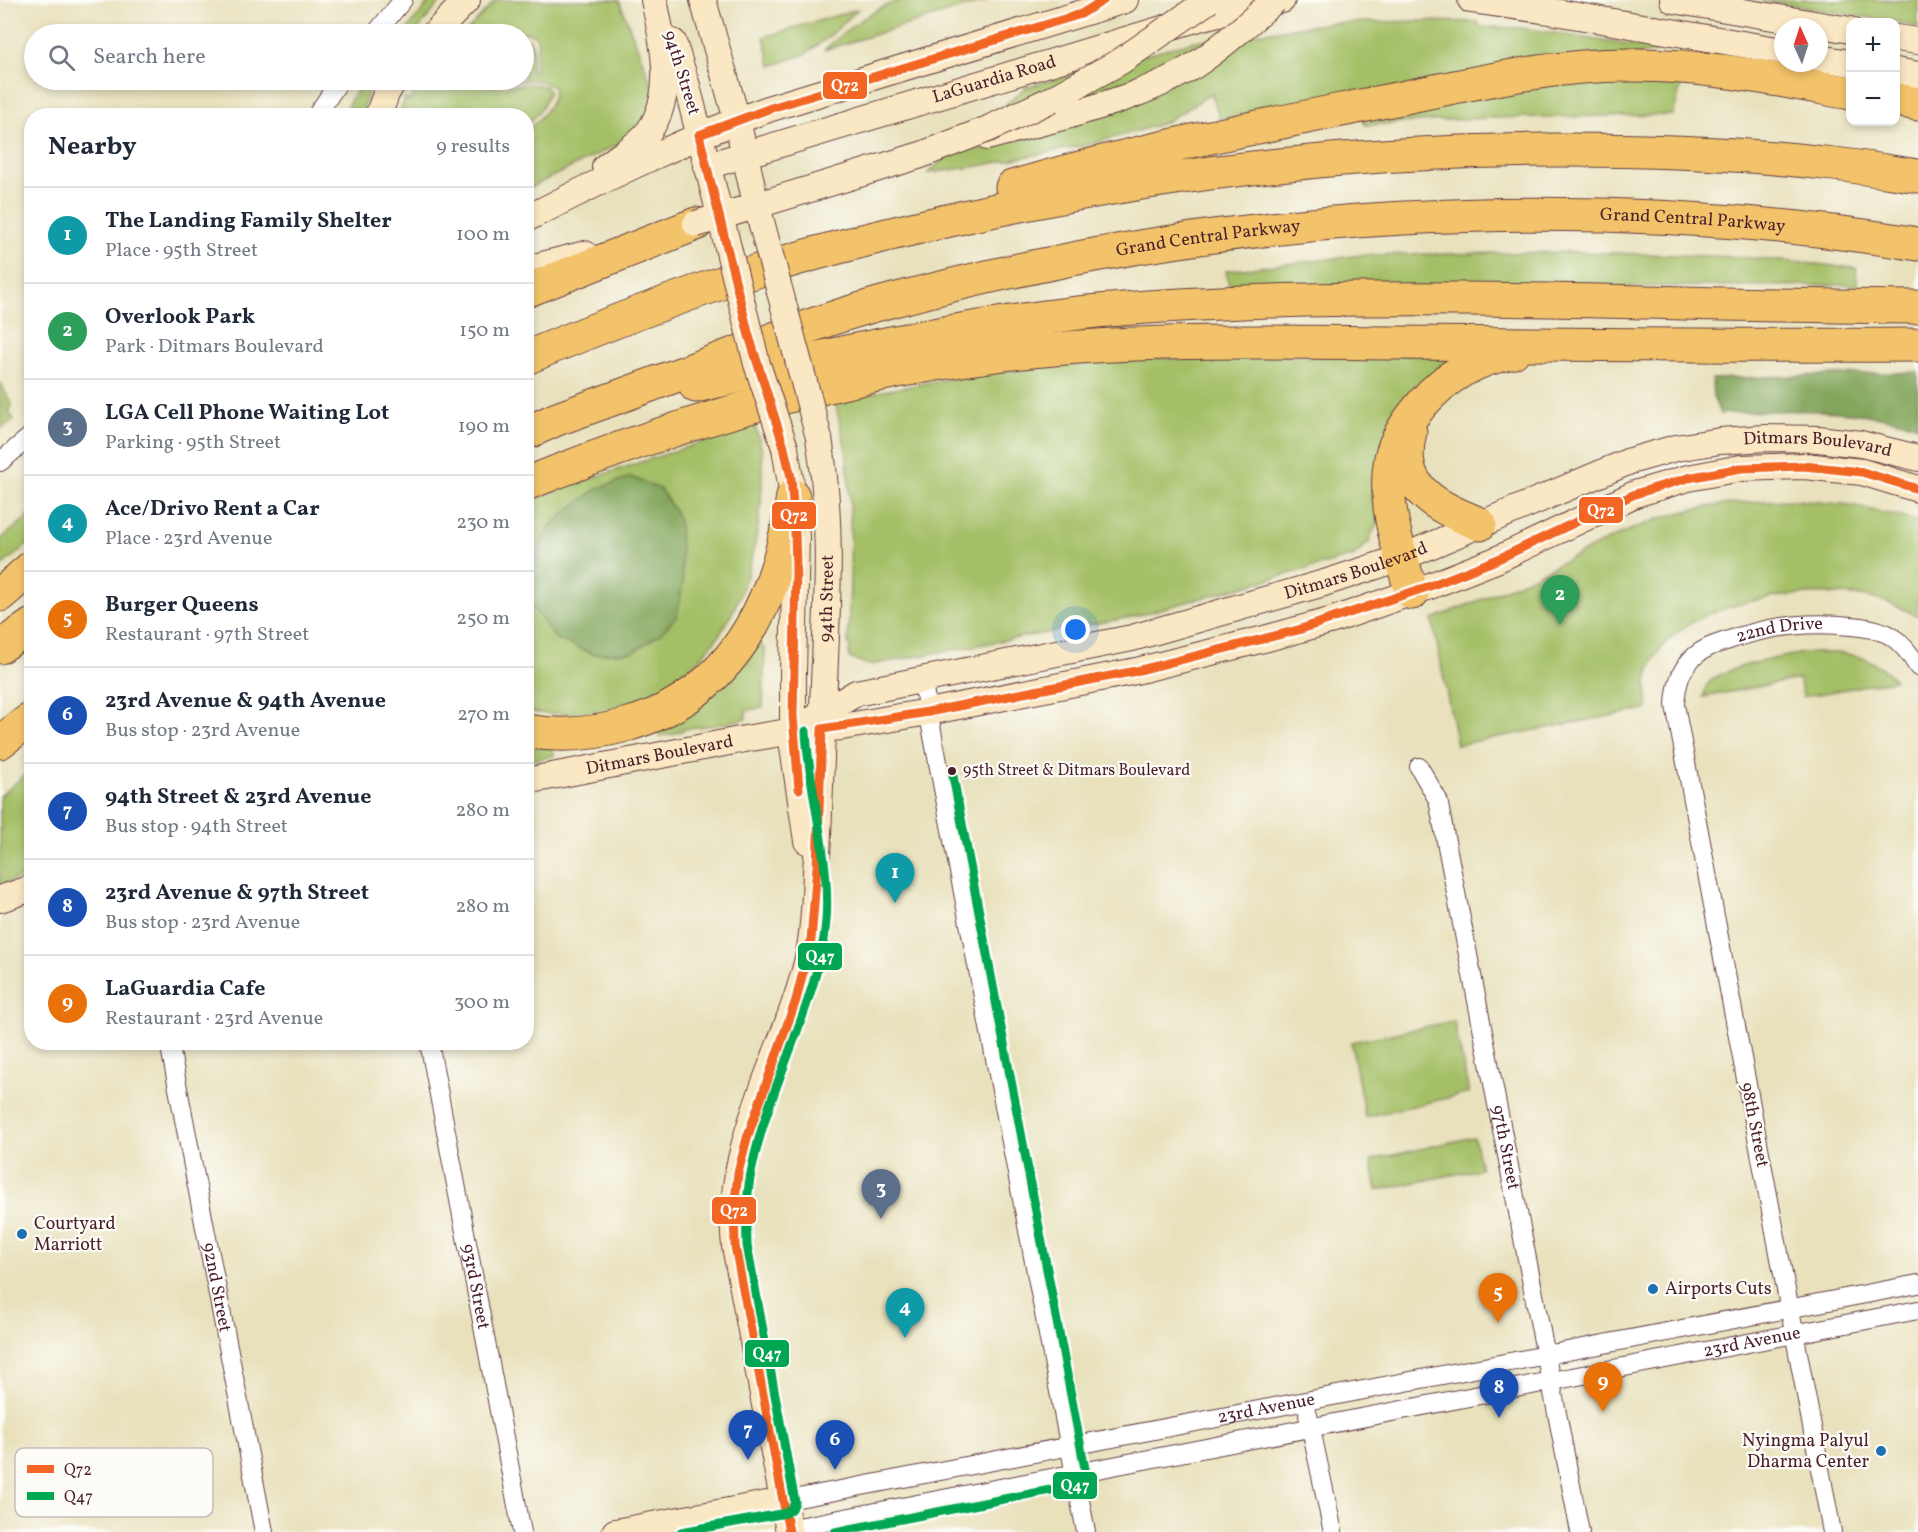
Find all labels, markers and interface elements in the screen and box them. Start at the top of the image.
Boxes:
north arrow [1774,18,1828,72]
map controls [1846,18,1900,126]
button: + [1846,18,1900,72]
search box [24,24,534,90]
street label: 94th Street [656,28,706,118]
icon: search [45,41,78,74]
text: Search here [93,42,206,73]
street label: LaGuardia Road [930,49,1059,110]
line badge: Q72 [822,71,868,100]
button: − [1846,72,1900,126]
text: Q72 [831,76,859,98]
text: Nearby [48,129,137,165]
text: 9 results [436,133,510,161]
street label: Grand Central Parkway [1600,202,1787,239]
text: The Landing Family Shelter [105,206,392,237]
street label: Grand Central Parkway [1114,214,1302,263]
text: 1 [63,221,72,249]
text: 100 m [456,221,510,249]
text: Place · 95th Street [105,237,258,265]
text: Overlook Park [105,302,255,333]
text: 2 [62,317,73,345]
text: 150 m [459,317,510,345]
text: Park · Ditmars Boulevard [105,333,324,361]
text: LGA Cell Phone Waiting Lot [105,398,389,429]
text: 3 [62,413,73,441]
text: 190 m [458,413,510,441]
street label: Ditmars Boulevard [1742,425,1894,464]
text: Parking · 95th Street [105,429,281,457]
text: Ace/Drivo Rent a Car [105,494,320,525]
line badge: Q72 [1578,496,1624,524]
line badge: Q72 [771,501,817,530]
text: Q72 [1587,501,1615,523]
text: Q72 [780,506,808,528]
text: 4 [61,509,74,537]
text: 230 m [456,509,510,537]
text: Place · 23rd Avenue [105,525,272,553]
street label: Ditmars Boulevard [1281,536,1431,606]
street label: 94th Street [813,555,840,643]
pin: 2 [1540,576,1580,625]
text: Burger Queens [105,590,259,621]
text: 5 [63,605,72,633]
text: 250 m [456,605,510,633]
street label: 22nd Drive [1733,612,1823,649]
your location [1061,615,1090,644]
text: Restaurant · 97th Street [105,621,309,649]
text: 23rd Avenue & 94th Avenue [105,686,386,717]
text: 6 [62,701,73,729]
text: 270 m [457,701,510,729]
text: Bus stop · 23rd Avenue [105,717,300,745]
street label: Ditmars Boulevard [584,729,735,782]
place label: 95th Street & Ditmars Boulevard [963,760,1190,782]
marker: 95th Street & Ditmars Boulevard [946,765,958,777]
text: 94th Street & 23rd Avenue [105,782,371,813]
text: 7 [63,797,72,825]
text: 280 m [455,797,510,825]
text: Bus stop · 94th Street [105,813,288,841]
pin: 1 [876,854,914,903]
text: 23rd Avenue & 97th Street [105,878,369,909]
text: 8 [62,893,73,921]
text: 280 m [455,893,510,921]
text: Bus stop · 23rd Avenue [105,909,300,937]
line badge: Q47 [797,942,843,971]
text: Q47 [805,947,835,969]
text: LaGuardia Cafe [105,974,265,1005]
text: 9 [62,989,73,1017]
text: 300 m [454,989,510,1017]
text: Restaurant · 23rd Avenue [105,1005,323,1033]
street label: 98th Street [1733,1080,1775,1170]
street label: 97th Street [1485,1103,1526,1192]
pin: 3 [862,1170,900,1219]
line badge: Q72 [711,1196,757,1225]
text: Q72 [720,1201,748,1223]
place label: Courtyard Marriott [34,1212,116,1258]
marker: Courtyard Marriott [15,1227,29,1241]
street label: 92nd Street [196,1240,237,1334]
street label: 93rd Street [455,1242,496,1332]
pin: 5 [1478,1274,1518,1323]
place label: Airports Cuts [1665,1277,1772,1302]
marker: Airports Cuts [1646,1282,1660,1296]
pin: 4 [886,1288,924,1338]
street label: 23rd Avenue [1701,1321,1803,1364]
line badge: Q47 [744,1339,790,1368]
text: Q47 [752,1344,782,1366]
pin: 9 [1584,1362,1622,1412]
pin: 8 [1480,1368,1518,1418]
street label: 23rd Avenue [1215,1387,1317,1430]
pin: 7 [728,1410,768,1460]
pin: 6 [816,1420,854,1470]
place label: Nyingma Palyul Dharma Center [1742,1429,1869,1475]
marker: Nyingma Palyul Dharma Center [1874,1444,1888,1458]
legend [15,1448,213,1517]
text: Q72 [64,1460,92,1482]
line badge: Q47 [1052,1471,1098,1500]
text: Q47 [1060,1476,1090,1498]
text: Q47 [64,1487,93,1509]

